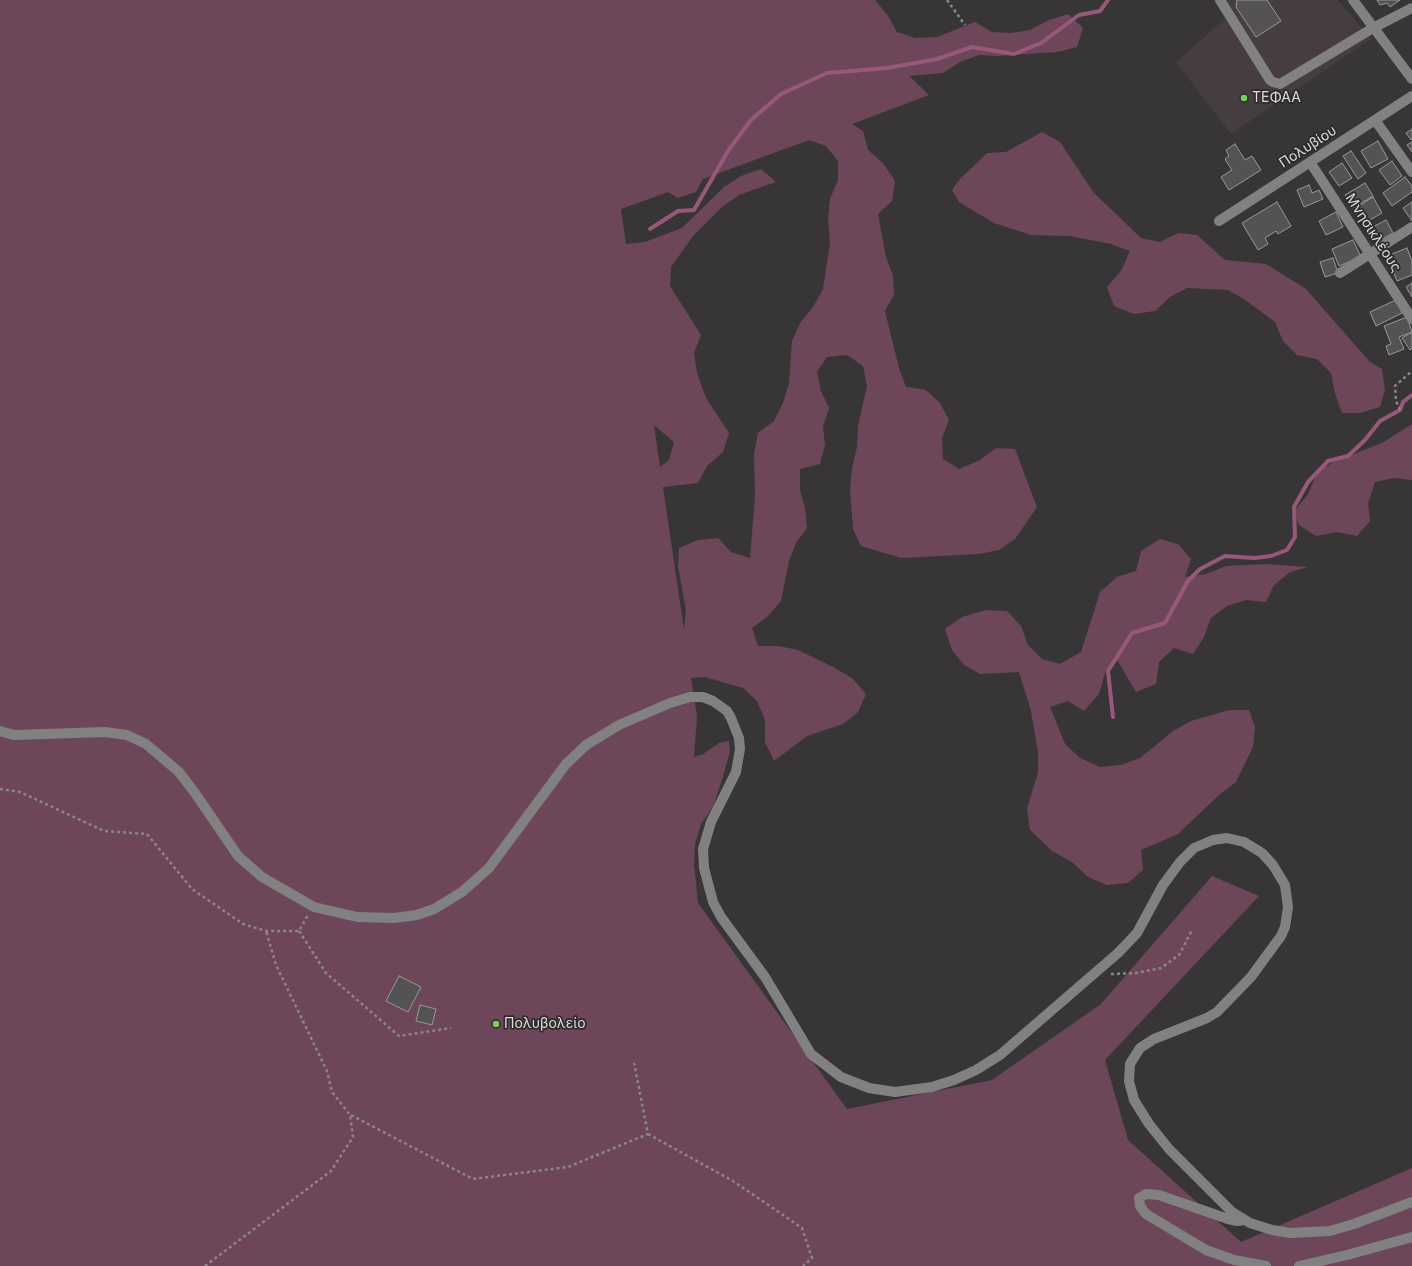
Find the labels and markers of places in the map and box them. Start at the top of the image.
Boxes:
place label: ΤΕΦΑΑ [1252,90,1301,106]
marker: ΤΕΦΑΑ [1239,93,1249,103]
place label: Πολυβολείο [504,1016,586,1032]
marker: Πολυβολείο [491,1019,501,1029]

